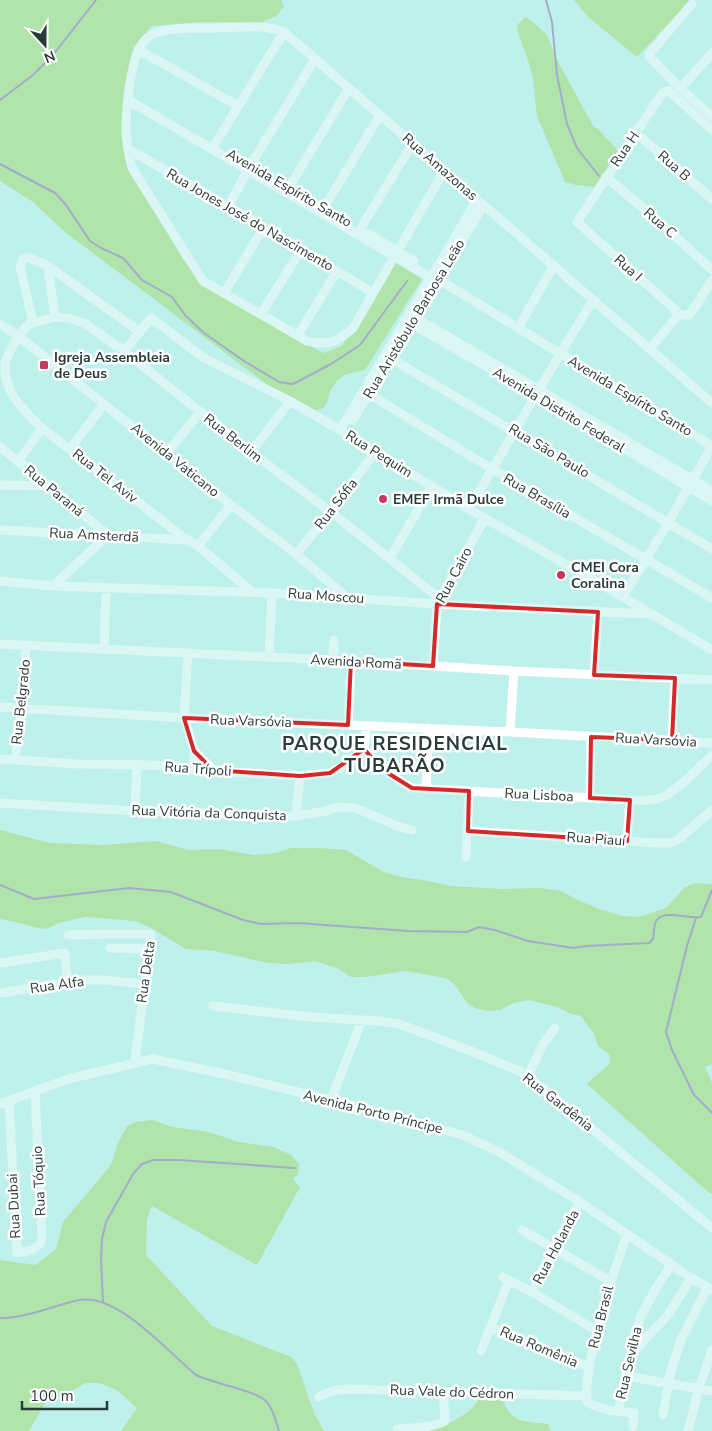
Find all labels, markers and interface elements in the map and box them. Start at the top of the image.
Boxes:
north arrow [20,20,70,70]
text: N [41,46,58,67]
street label: Rua H [606,128,644,170]
street label: Rua Amazonas [398,129,482,205]
street label: Avenida Espírito Santo [223,144,355,232]
street label: Rua B [654,146,694,186]
street label: Rua Jones José do Nascimento [163,164,337,276]
street label: Rua C [640,203,680,243]
street label: Rua Aristóbulo Barbosa Leão [359,235,469,402]
street label: Rua I [610,250,646,286]
place label: Igreja Assembleia de Deus [54,348,170,383]
street label: Avenida Espírito Santo [564,351,696,441]
marker: Igreja Assembleia de Deus [38,359,50,371]
street label: Avenida Distrito Federal [489,363,630,458]
street label: Rua Berlim [200,409,266,467]
street label: Avenida Vaticano [127,418,223,502]
street label: Rua São Paulo [505,419,593,483]
street label: Rua Pequim [342,426,416,482]
street label: Rua Tel Aviv [68,444,142,508]
street label: Rua Paraná [20,461,88,521]
street label: Rua Brasília [500,469,574,523]
street label: Rua Sófia [310,475,362,533]
place label: EMEF Irmã Dulce [393,490,504,509]
marker: EMEF Irmã Dulce [377,493,389,505]
street label: Rua Amsterdã [49,523,139,547]
street label: Rua Cairo [431,544,477,606]
place label: CMEI Cora Coralina [571,558,639,593]
marker: CMEI Cora Coralina [555,569,567,581]
street label: Rua Moscou [287,584,365,608]
street label: Avenida Romã [310,650,402,674]
street label: Rua Belgrado [7,658,35,746]
street label: Rua Varsóvia [210,710,292,732]
street label: Rua Varsóvia [615,728,697,752]
district label: PARQUE RESIDENCIAL TUBARÃO [282,731,508,779]
street label: Rua Trípoli [164,757,232,781]
street label: Rua Lisboa [504,784,574,806]
street label: Rua Vitória da Conquista [131,801,287,825]
street label: Rua Piauí [566,827,627,851]
street label: Rua Delta [132,940,160,1004]
street label: Rua Alfa [29,972,85,998]
street label: Rua Gardênia [519,1068,597,1136]
street label: Avenida Porto Príncipe [301,1085,445,1139]
street label: Rua Tóquio [28,1145,50,1217]
street label: Rua Dubai [3,1173,25,1239]
street label: Rua Holanda [528,1206,584,1288]
street label: Rua Brasil [584,1283,618,1350]
street label: Rua Romênia [497,1322,581,1372]
street label: Rua Sevilha [611,1325,647,1401]
scale bar [22,1378,108,1410]
street label: Rua Vale do Cédron [390,1380,514,1404]
text: 100 m [30,1386,74,1406]

